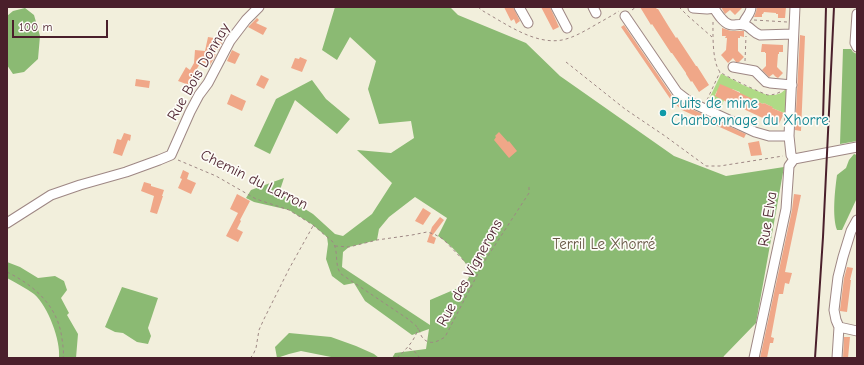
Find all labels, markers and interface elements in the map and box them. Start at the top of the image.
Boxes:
scale bar [14,12,110,38]
text: 100 m [19,20,52,34]
street label: Rue Bois Donnay [164,20,234,124]
place label: Puits de mine Charbonnage du Xhorre [671,95,829,130]
marker: Puits de mine Charbonnage du Xhorre [658,108,668,118]
street label: Chemin du Larron [197,146,311,214]
street label: Rue Elva [755,190,781,248]
street label: Rue des Vignerons [433,217,507,329]
park label: Terril Le Xhorré [553,236,655,254]

